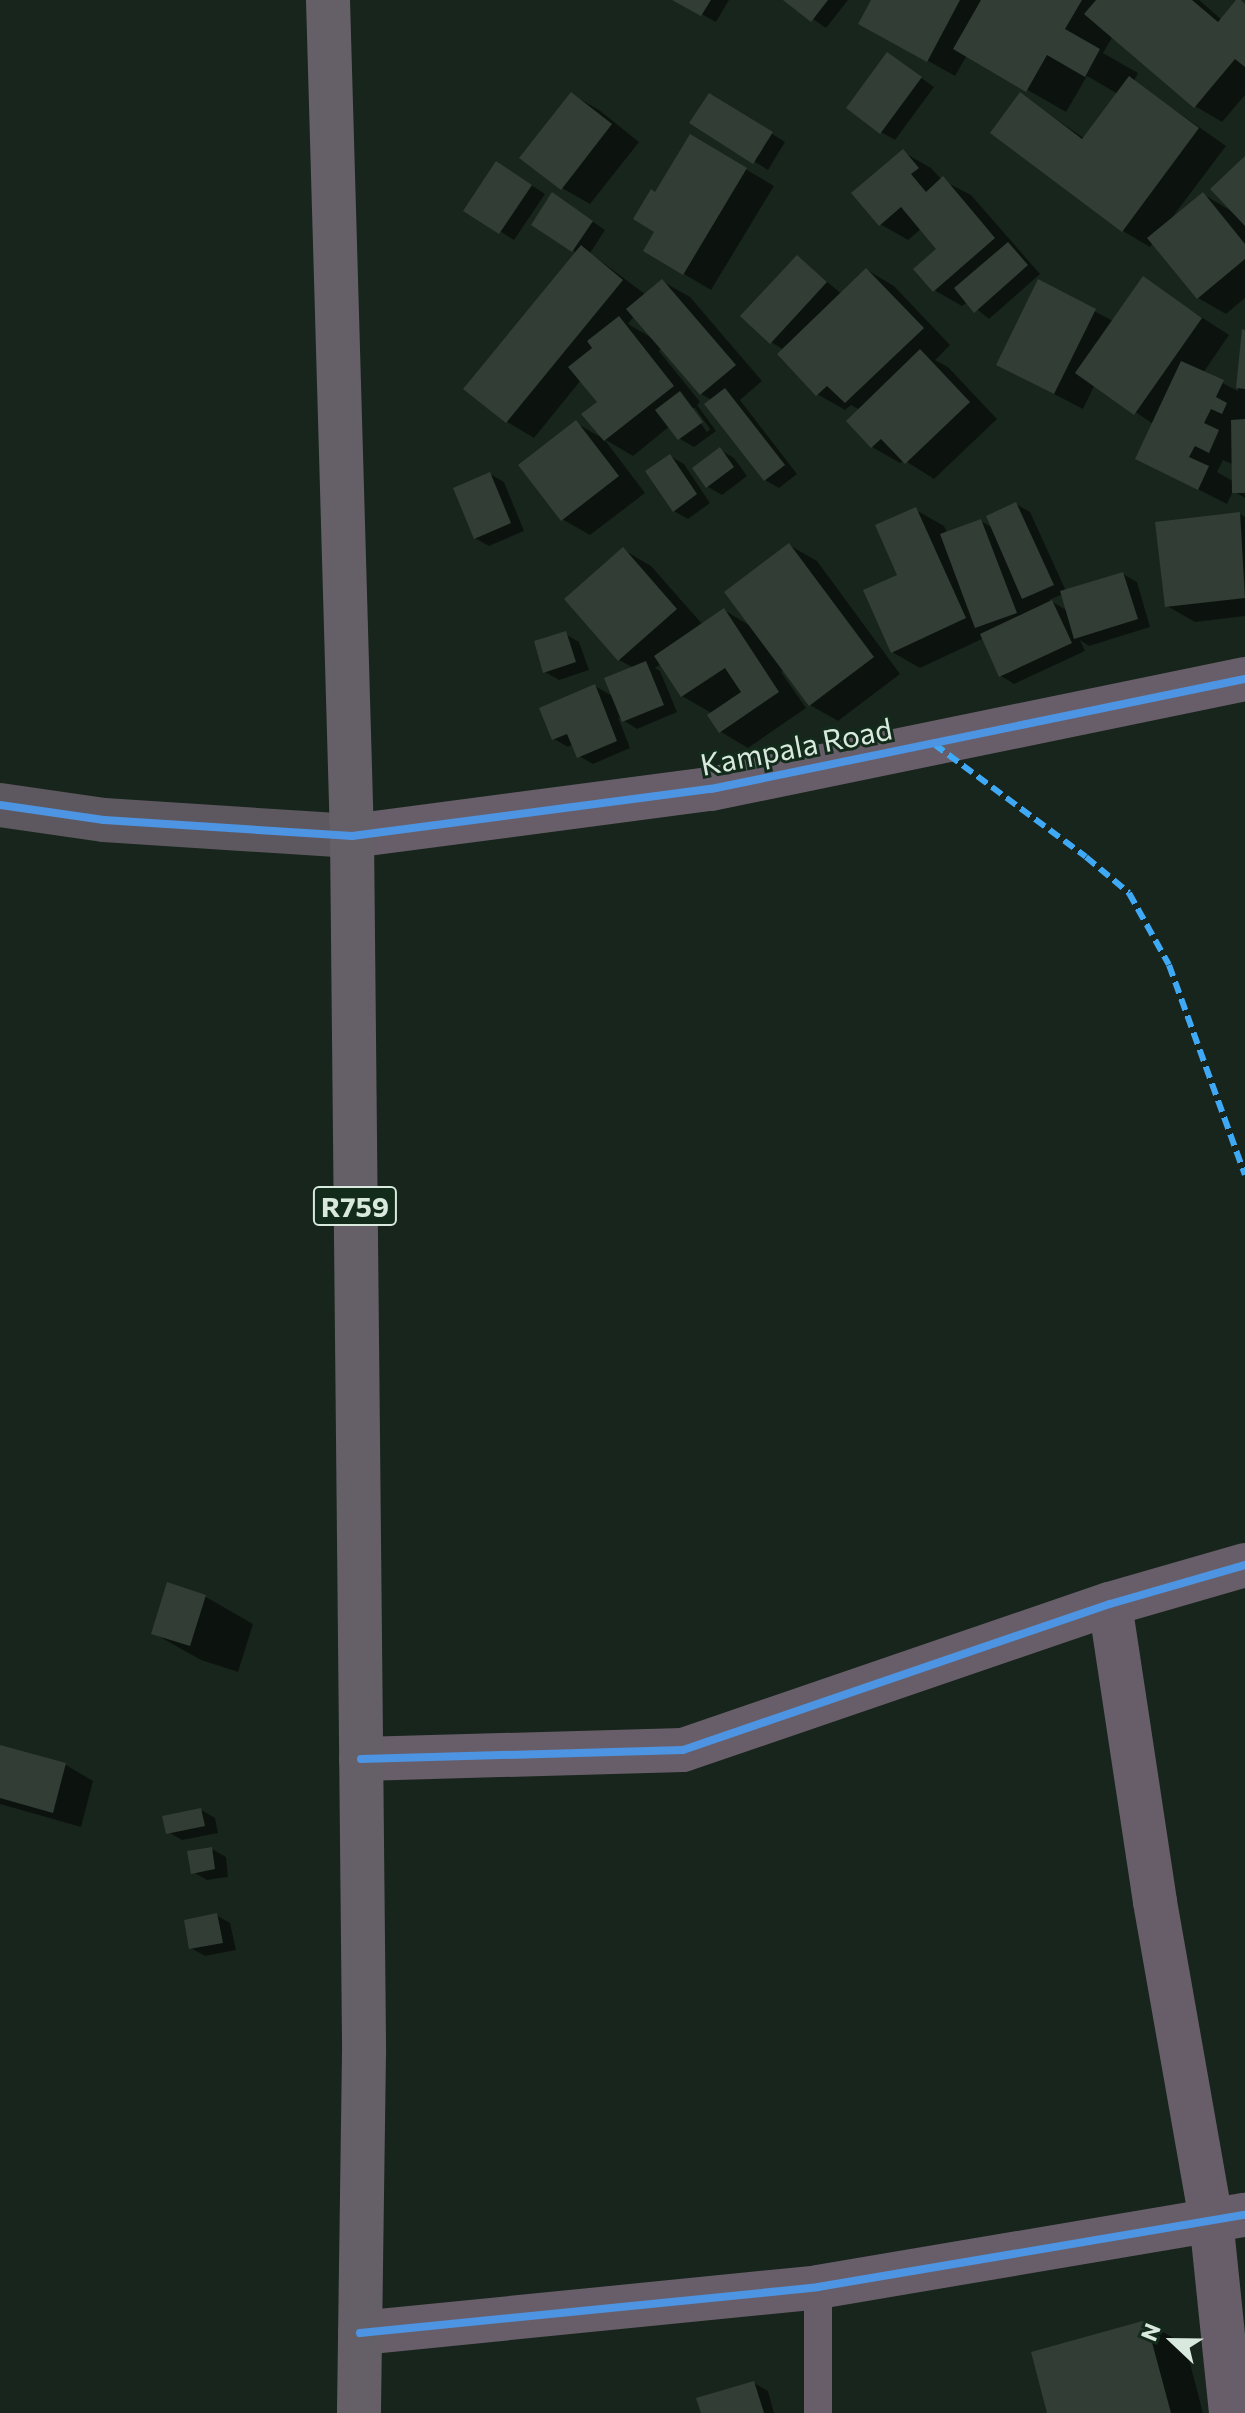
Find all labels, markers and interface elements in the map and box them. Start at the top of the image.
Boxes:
street label: Kampala Road [697,710,895,782]
road number: R759 [311,1182,399,1230]
north arrow [1133,2301,1213,2381]
text: N [1135,2319,1166,2345]

